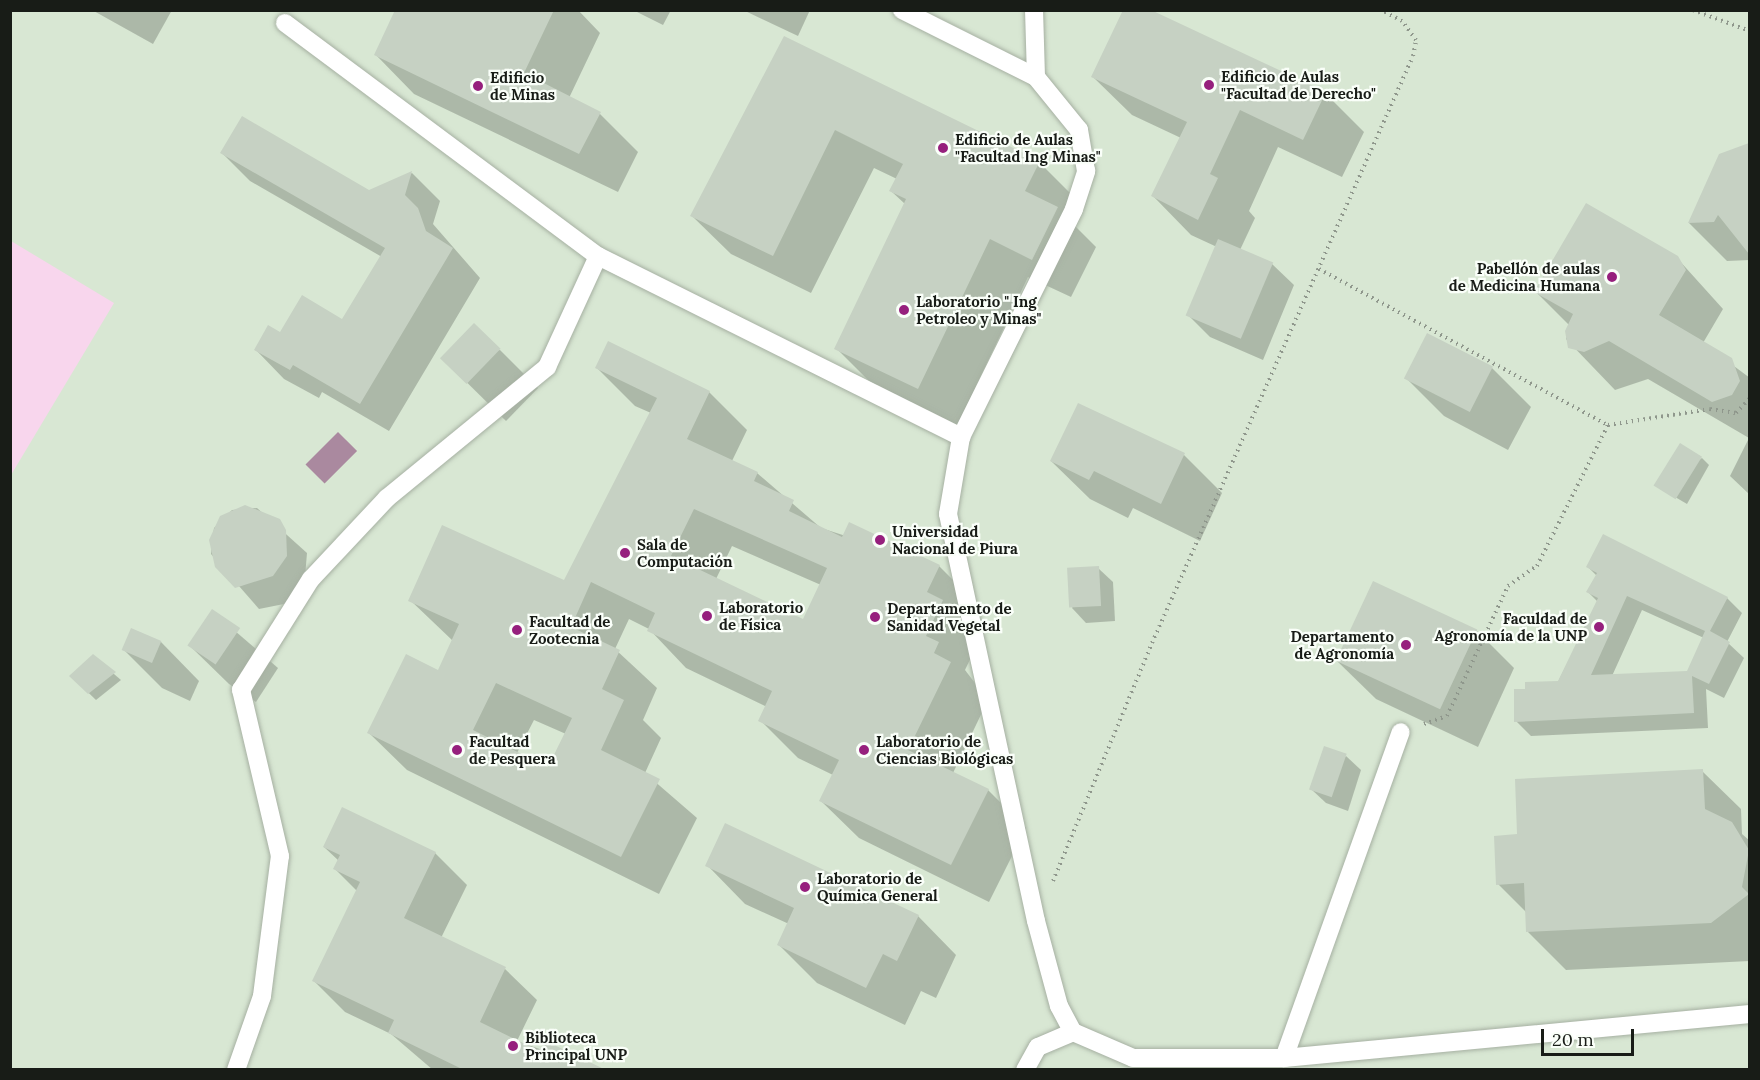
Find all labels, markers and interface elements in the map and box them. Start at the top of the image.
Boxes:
place label: Edificio de Aulas "Facultad de Derecho" [1221,67,1376,102]
place label: Edificio de Minas [490,68,555,103]
marker: Edificio de Aulas "Facultad de Derecho" [1202,78,1216,92]
marker: Edificio de Minas [471,79,485,93]
place label: Edificio de Aulas "Facultad Ing Minas" [955,130,1101,165]
marker: Edificio de Aulas "Facultad Ing Minas" [936,141,950,155]
place label: Pabellón de aulas de Medicina Humana [1449,259,1600,294]
marker: Pabellón de aulas de Medicina Humana [1605,270,1619,284]
place label: Laboratorio " Ing Petroleo y Minas" [916,292,1041,327]
marker: Laboratorio " Ing Petroleo y Minas" [897,303,911,317]
place label: Universidad Nacional de Piura [892,522,1018,557]
marker: Universidad Nacional de Piura [873,533,887,547]
place label: Sala de Computación [637,535,733,570]
marker: Sala de Computación [618,546,632,560]
place label: Laboratorio de Física [719,598,803,633]
place label: Departamento de Sanidad Vegetal [887,599,1012,634]
marker: Laboratorio de Física [700,609,714,623]
place label: Faculdad de Agronomía de la UNP [1435,609,1587,644]
marker: Departamento de Sanidad Vegetal [868,610,882,624]
place label: Facultad de Zootecnia [529,612,610,647]
marker: Faculdad de Agronomía de la UNP [1592,620,1606,634]
marker: Facultad de Zootecnia [510,623,524,637]
place label: Departamento de Agronomía [1290,627,1394,662]
marker: Departamento de Agronomía [1399,638,1413,652]
place label: Facultad de Pesquera [469,732,556,767]
place label: Laboratorio de Ciencias Biológicas [876,732,1013,767]
marker: Facultad de Pesquera [450,743,464,757]
marker: Laboratorio de Ciencias Biológicas [857,743,871,757]
place label: Laboratorio de Química General [817,869,938,904]
marker: Laboratorio de Química General [798,880,812,894]
scale bar [1544,1017,1637,1055]
place label: Biblioteca Principal UNP [525,1028,627,1063]
text: 20 m [1552,1028,1594,1051]
marker: Biblioteca Principal UNP [506,1039,520,1053]

